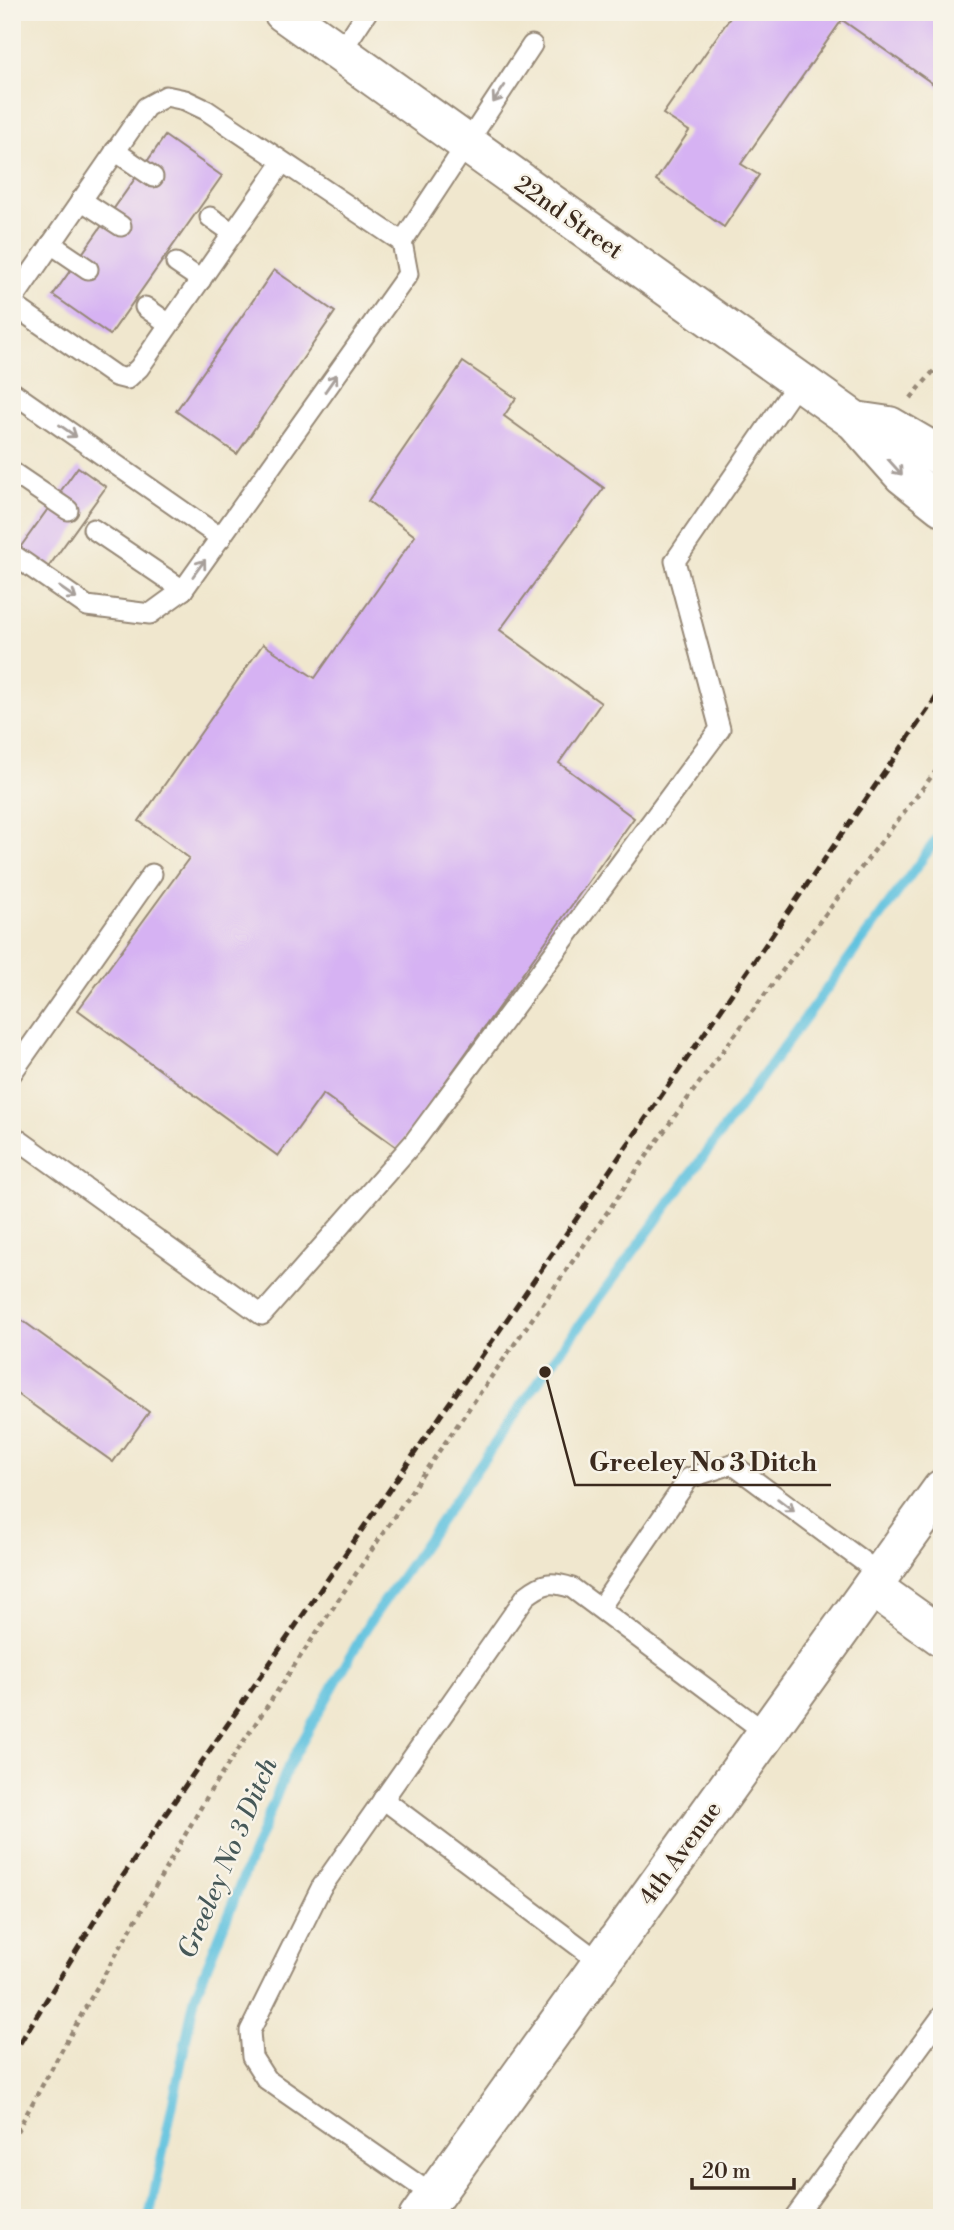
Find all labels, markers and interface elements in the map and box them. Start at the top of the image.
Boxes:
one-way arrow [492,84,506,103]
street label: 22nd Street [508,170,629,266]
one-way arrow [324,374,338,393]
one-way arrow [58,424,77,438]
one-way arrow [887,458,904,475]
one-way arrow [192,559,207,578]
one-way arrow [58,586,77,600]
callout: Greeley No 3 Ditch [575,1438,831,1485]
text: Greeley No 3 Ditch [589,1447,817,1479]
one-way arrow [777,1497,795,1512]
water label: Greeley No 3 Ditch [171,1753,285,1964]
street label: 4th Avenue [633,1796,729,1912]
scale bar [692,2146,793,2190]
text: 20 m [702,2159,751,2185]

